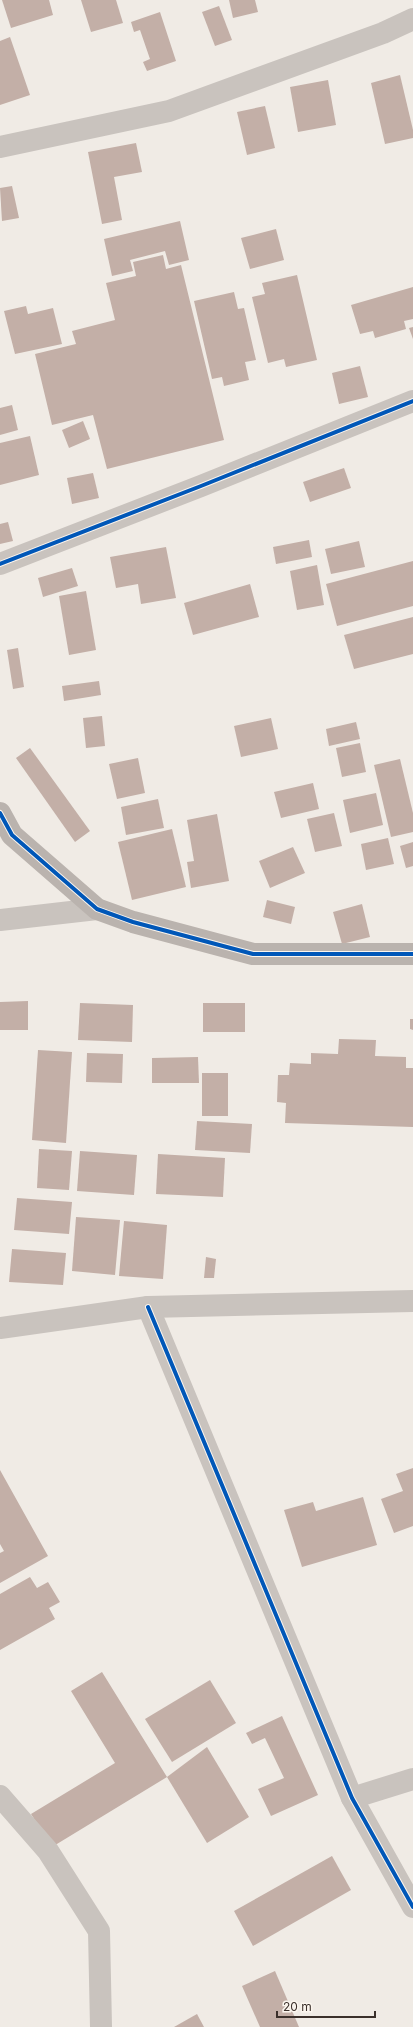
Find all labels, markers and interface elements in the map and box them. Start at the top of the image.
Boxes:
scale bar [277,1993,375,2019]
text: 20 m [283,1999,312,2014]

